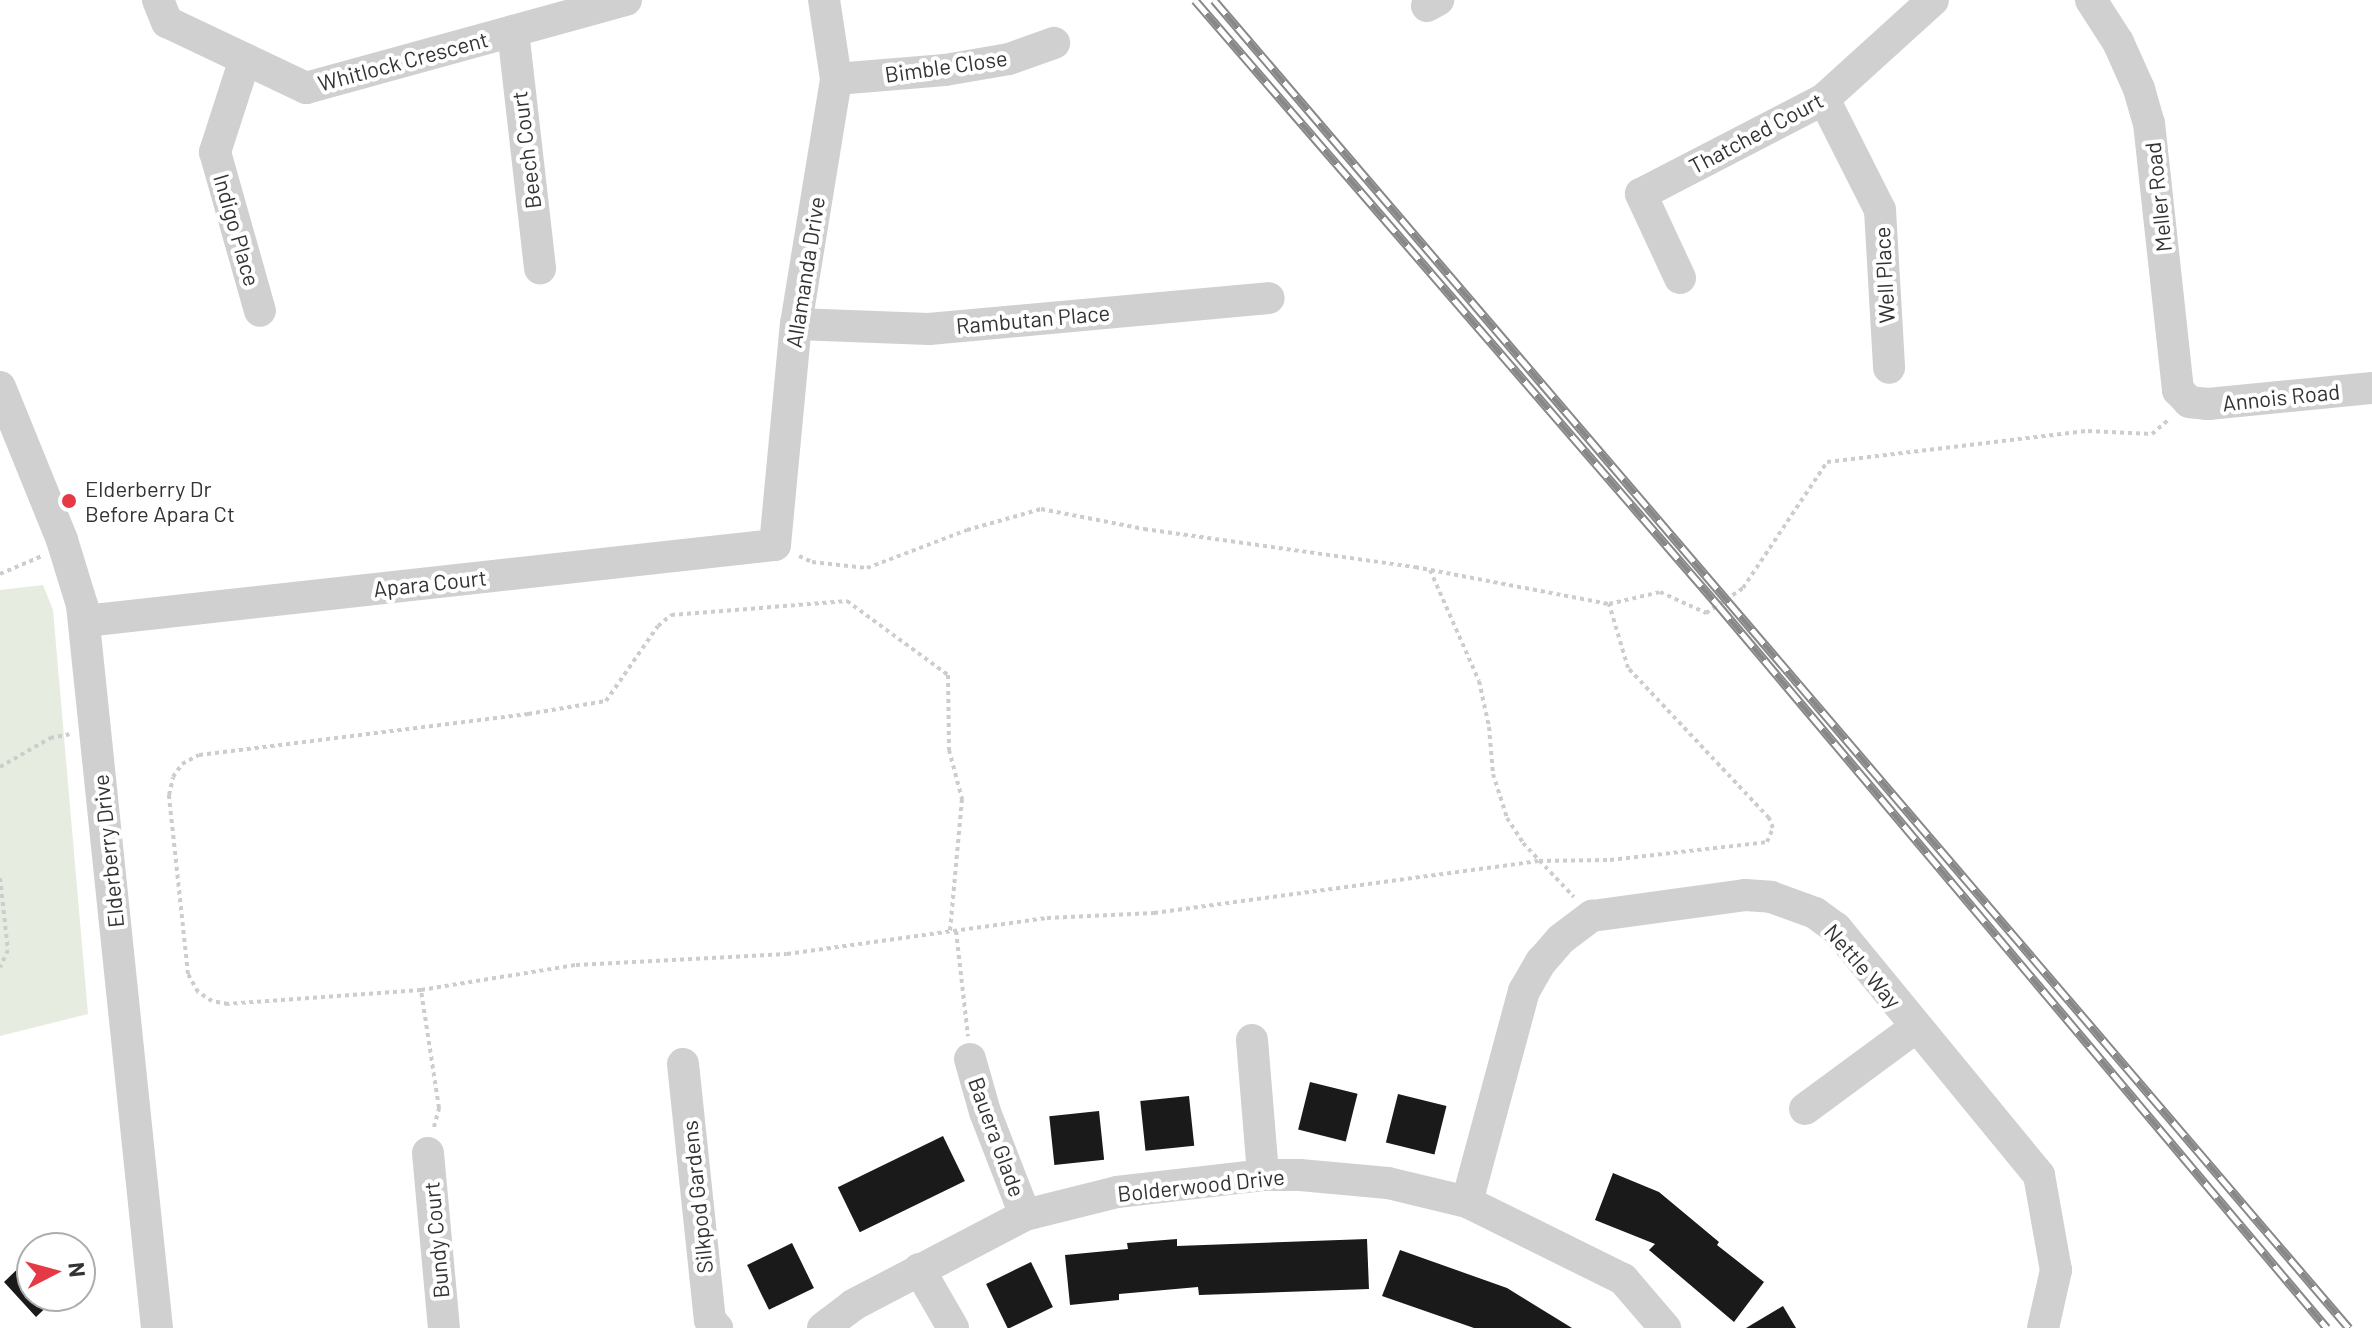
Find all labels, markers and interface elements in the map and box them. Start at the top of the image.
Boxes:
street label: Whitlock Crescent [315,26,491,96]
street label: Bimble Close [883,44,1009,88]
street label: Thatched Court [1684,87,1828,179]
street label: Beech Court [506,90,546,210]
street label: Meller Road [2139,141,2177,253]
street label: Indigo Place [208,171,266,289]
street label: Allamanda Drive [780,195,830,349]
street label: Well Place [1868,226,1900,324]
street label: Rambutan Place [955,299,1111,339]
street label: Annois Road [2221,378,2341,416]
place label: Elderberry Dr Before Apara Ct [85,475,235,526]
marker: Elderberry Dr Before Apara Ct [60,492,78,510]
street label: Apara Court [372,564,488,602]
street label: Elderberry Drive [87,773,129,929]
street label: Nettle Way [1819,918,1907,1014]
street label: Bauera Glade [963,1073,1031,1201]
street label: Silkpod Gardens [676,1119,718,1275]
street label: Bolderwood Drive [1116,1163,1286,1207]
street label: Bundy Court [418,1181,454,1299]
north arrow [16,1232,96,1312]
text: N [64,1261,92,1278]

